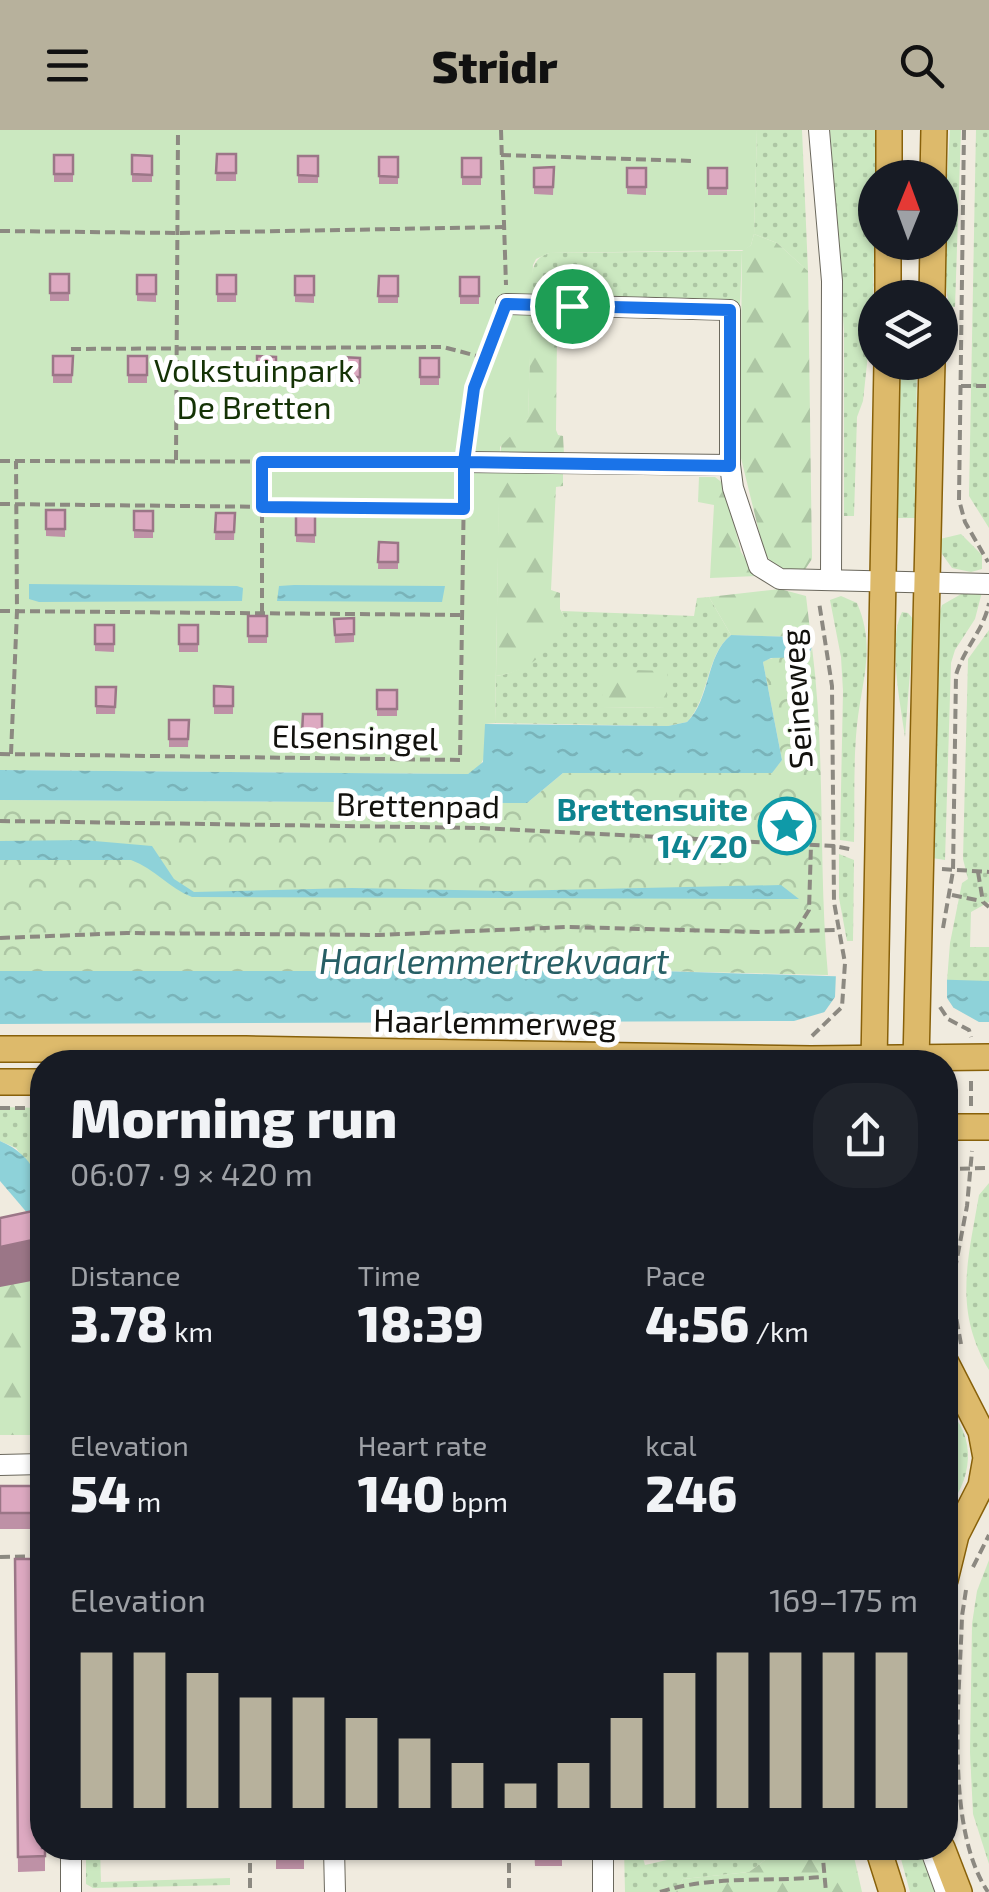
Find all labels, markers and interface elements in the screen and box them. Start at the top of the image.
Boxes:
icon: menu [40,38,95,93]
text: Stridr [431,38,558,92]
icon: search [894,38,949,93]
north arrow [858,160,958,260]
map controls [858,160,958,380]
pin [530,264,615,349]
icon: arrive [545,279,600,334]
button: layers [858,280,958,380]
park label: Volkstuinpark De Bretten [154,350,354,425]
street label: Seineweg [771,628,819,770]
street label: Elsensingel [271,716,439,756]
street label: Brettenpad [336,784,500,824]
place label: Brettensuite 14/20 [557,789,748,864]
place icon: Brettensuite 14/20 [757,796,817,856]
water label: Haarlemmertrekvaart [319,939,670,981]
street label: Haarlemmerweg [373,1000,617,1042]
text: Morning run [70,1083,398,1149]
button: share [813,1083,918,1188]
text: 06:07 · 9 × 420 m [70,1154,313,1192]
text: Distance [70,1258,181,1292]
text: Time [358,1258,420,1292]
text: Pace [645,1258,706,1292]
text: 3.78 [70,1292,168,1352]
text: 18:39 [358,1292,484,1352]
text: 4:56 [645,1292,749,1352]
text: km [168,1314,213,1348]
text: /km [749,1314,809,1348]
text: Elevation [70,1428,189,1462]
text: Heart rate [358,1428,487,1462]
text: kcal [645,1428,697,1462]
text: 54 [70,1462,131,1522]
text: 140 [358,1462,445,1522]
text: 246 [645,1462,737,1522]
text: m [131,1484,161,1518]
text: bpm [445,1484,508,1518]
text: Elevation [70,1580,206,1618]
text: 169–175 m [769,1580,918,1618]

